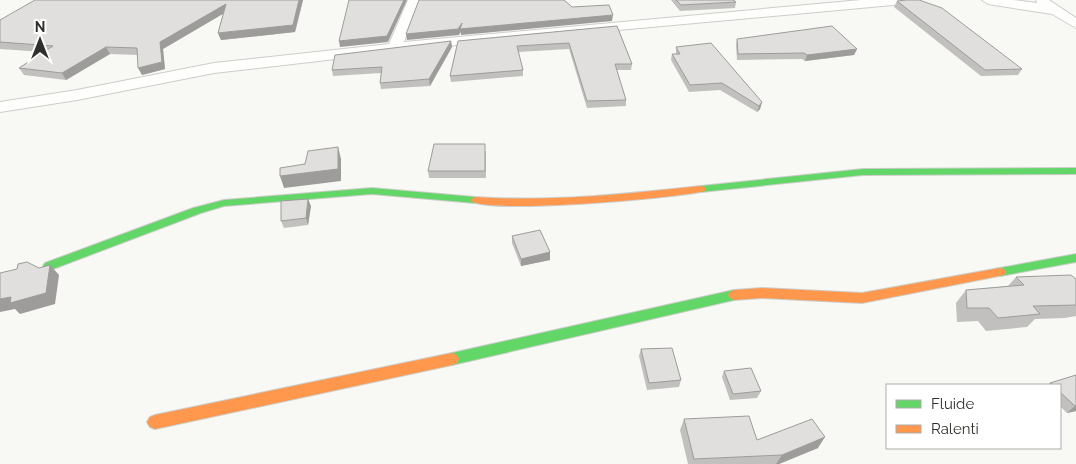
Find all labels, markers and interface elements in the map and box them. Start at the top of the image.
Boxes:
north arrow [15,15,65,65]
text: N [35,19,45,35]
legend [886,384,1061,449]
text: Fluide [931,395,974,413]
text: Ralenti [931,420,979,438]

